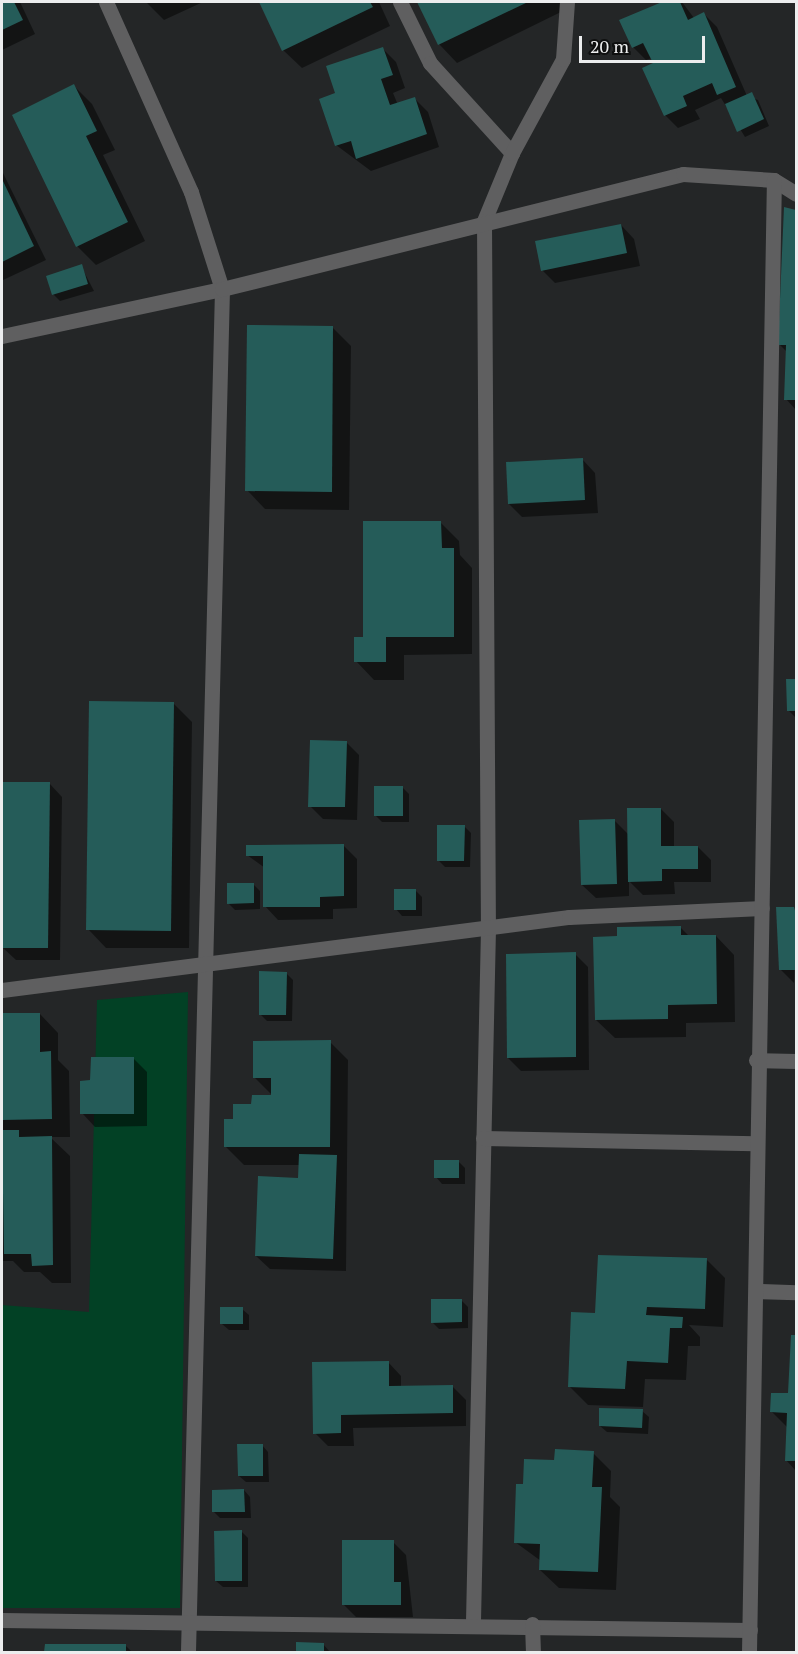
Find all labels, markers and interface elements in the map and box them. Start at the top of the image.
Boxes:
scale bar [582,24,708,62]
text: 20 m [590,34,629,58]

